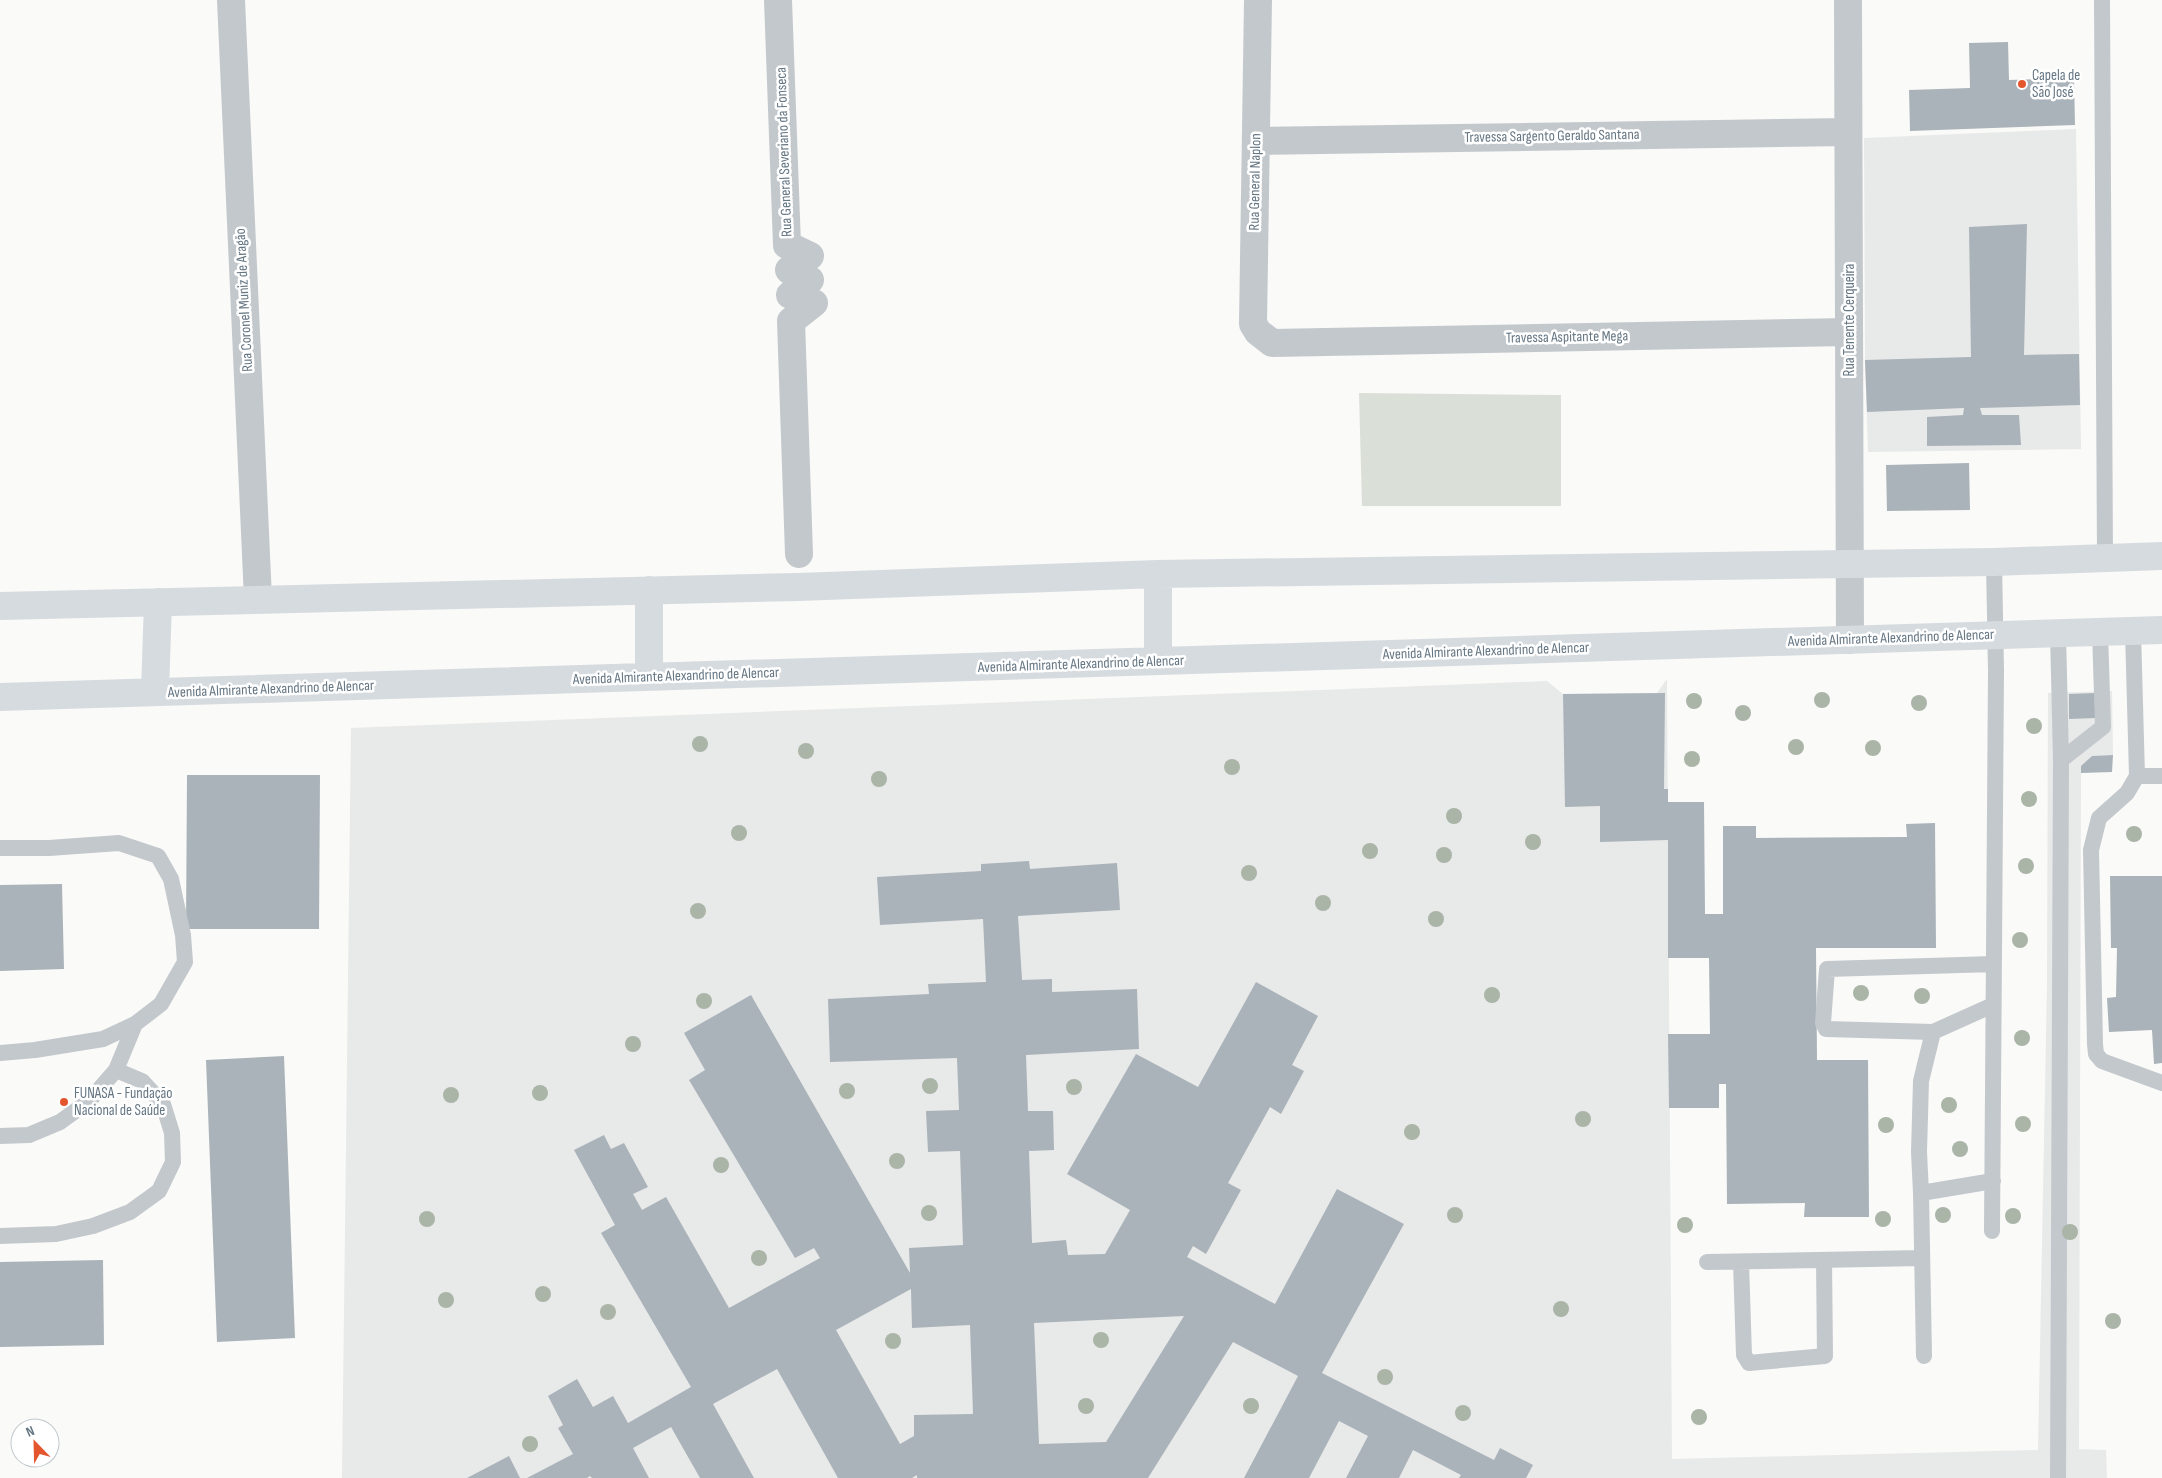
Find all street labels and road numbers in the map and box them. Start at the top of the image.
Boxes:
street label: Rua General Severiano da Fonseca [772,67,796,237]
street label: Travessa Sargento Geraldo Santana [1464,125,1640,147]
street label: Rua General Naplon [1245,133,1265,231]
street label: Rua Coronel Muniz de Aragão [231,228,257,372]
street label: Rua Tenente Cerqueira [1840,263,1859,376]
street label: Travessa Aspitante Mega [1506,326,1628,348]
street label: Avenida Almirante Alexandrino de Alencar [1787,625,1995,651]
street label: Avenida Almirante Alexandrino de Alencar [1382,638,1590,664]
street label: Avenida Almirante Alexandrino de Alencar [977,651,1185,677]
street label: Avenida Almirante Alexandrino de Alencar [572,663,780,689]
street label: Avenida Almirante Alexandrino de Alencar [167,676,375,702]

